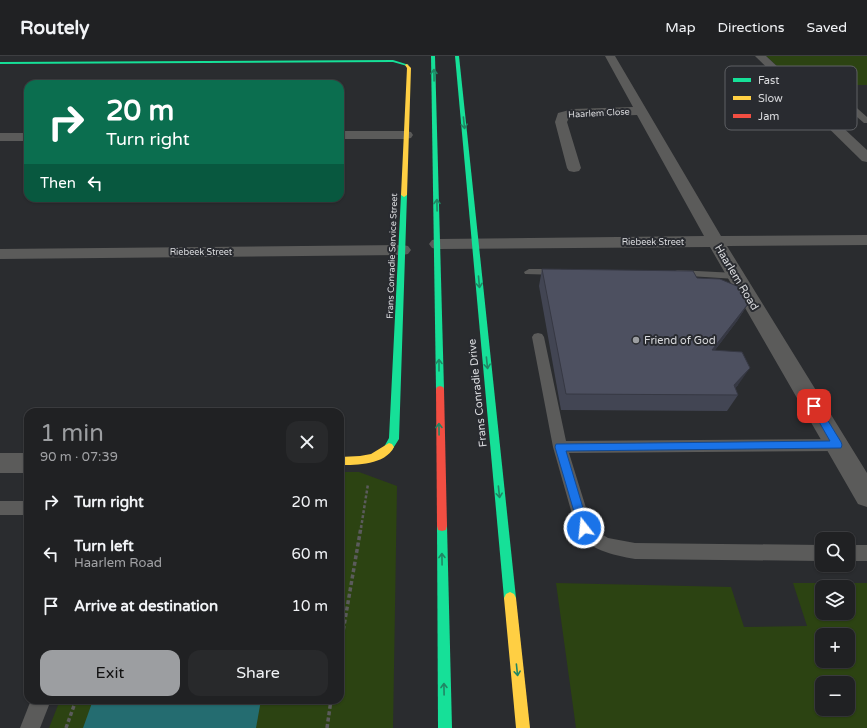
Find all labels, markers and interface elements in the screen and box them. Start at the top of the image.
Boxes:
text: Routely [20,17,89,39]
text: Map [665,19,696,36]
text: Directions [718,19,785,36]
text: Saved [807,19,847,36]
legend [725,66,857,130]
one-way arrow [430,69,438,82]
text: Fast [758,74,779,87]
text: Slow [758,92,783,105]
text: 20 m [106,94,174,128]
icon: right [40,96,92,148]
street label: Haarlem Close [568,106,630,121]
text: Jam [758,110,779,123]
one-way arrow [460,116,467,129]
text: Turn right [106,128,190,150]
icon: left [84,172,106,194]
text: Then [40,174,76,192]
street label: Frans Conradie Service Street [385,192,400,319]
one-way arrow [433,199,441,212]
street label: Riebeek Street [622,237,685,248]
street label: Haarlem Road [712,242,761,313]
street label: Riebeek Street [170,247,233,258]
one-way arrow [475,275,483,288]
place label: Friend of God [644,334,716,347]
marker: Friend of God [631,335,641,345]
street label: Frans Conradie Drive [465,338,490,448]
one-way arrow [483,356,490,369]
one-way arrow [435,359,443,372]
pin [797,389,831,423]
icon: arrive [803,395,825,417]
text: 1 min [40,419,104,448]
button: close [286,421,328,463]
one-way arrow [435,423,443,436]
text: 90 m · 07:39 [40,449,118,465]
one-way arrow [496,485,503,498]
icon: right [40,491,62,513]
text: Turn right [74,493,144,511]
text: 20 m [291,493,328,511]
position arrow [563,507,605,549]
map controls [815,532,855,716]
button: search [815,532,855,572]
text: Turn left [74,537,134,555]
icon: left [40,543,62,565]
text: 60 m [291,545,328,563]
one-way arrow [438,553,445,566]
text: Haarlem Road [74,555,162,571]
button: layers [815,580,855,620]
icon: arrive [40,595,62,617]
text: Arrive at destination [74,597,218,615]
text: 10 m [291,597,328,615]
button: + [815,628,855,668]
button: Exit [40,650,180,696]
button: Share [188,650,328,696]
one-way arrow [513,663,520,676]
button: − [815,676,855,716]
one-way arrow [440,683,448,696]

